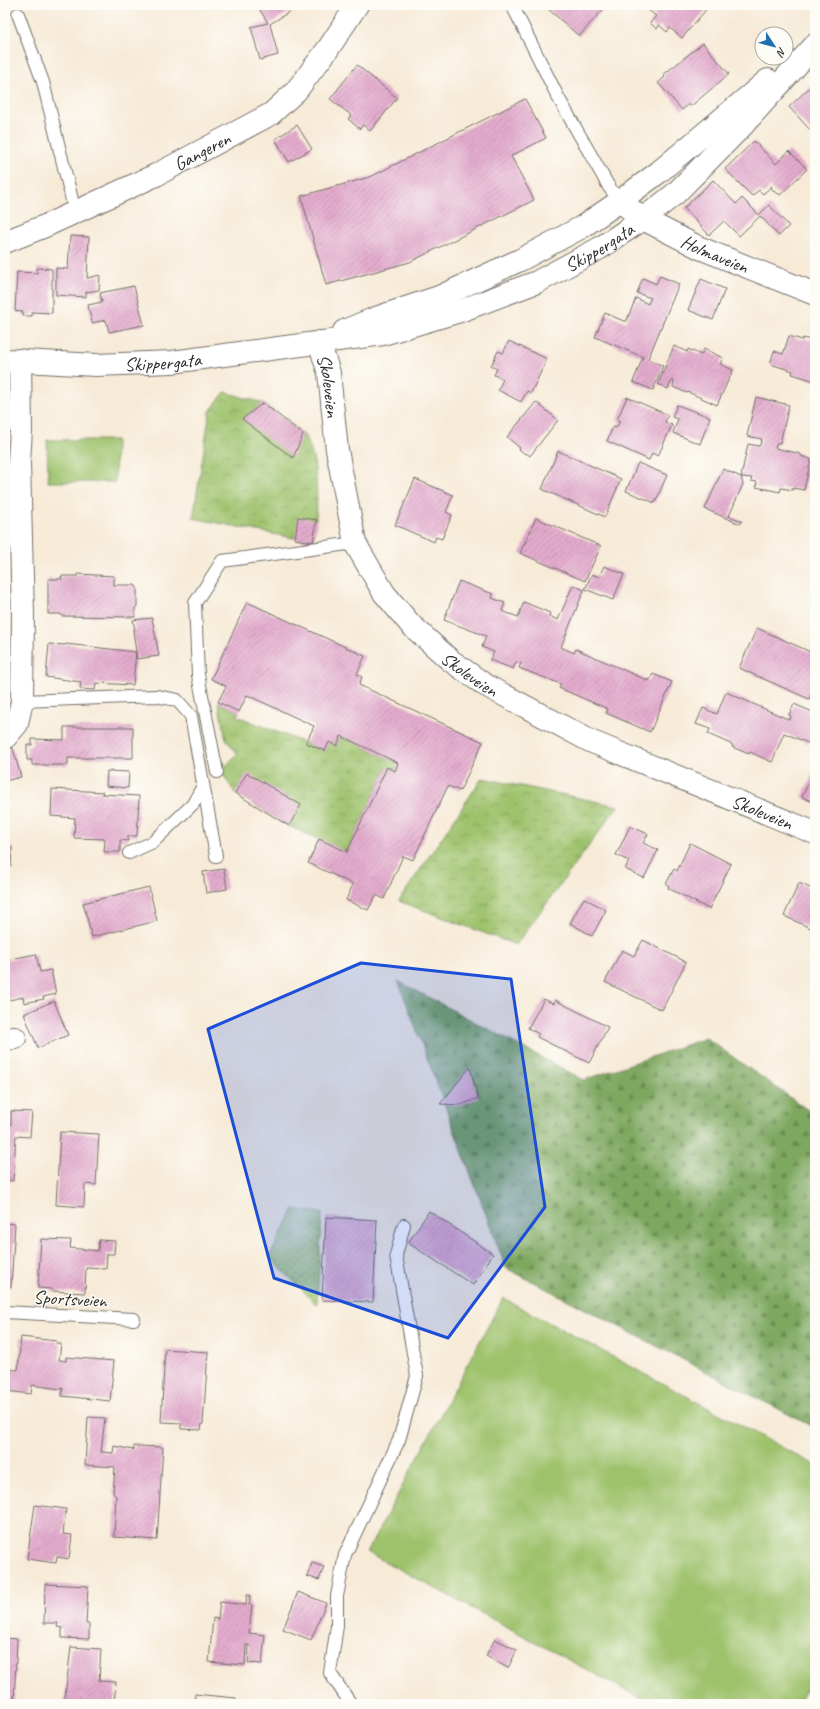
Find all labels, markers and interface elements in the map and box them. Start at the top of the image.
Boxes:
north arrow [754,26,794,66]
text: N [773,45,790,61]
street label: Gangeren [170,127,235,176]
street label: Skippergata [561,217,640,278]
street label: Holmaveien [677,229,752,279]
street label: Skippergata [124,347,204,377]
street label: Skoleveien [311,351,345,419]
street label: Skoleveien [436,647,502,703]
street label: Skoleveien [728,789,796,836]
street label: Sportsveien [33,1285,109,1313]

